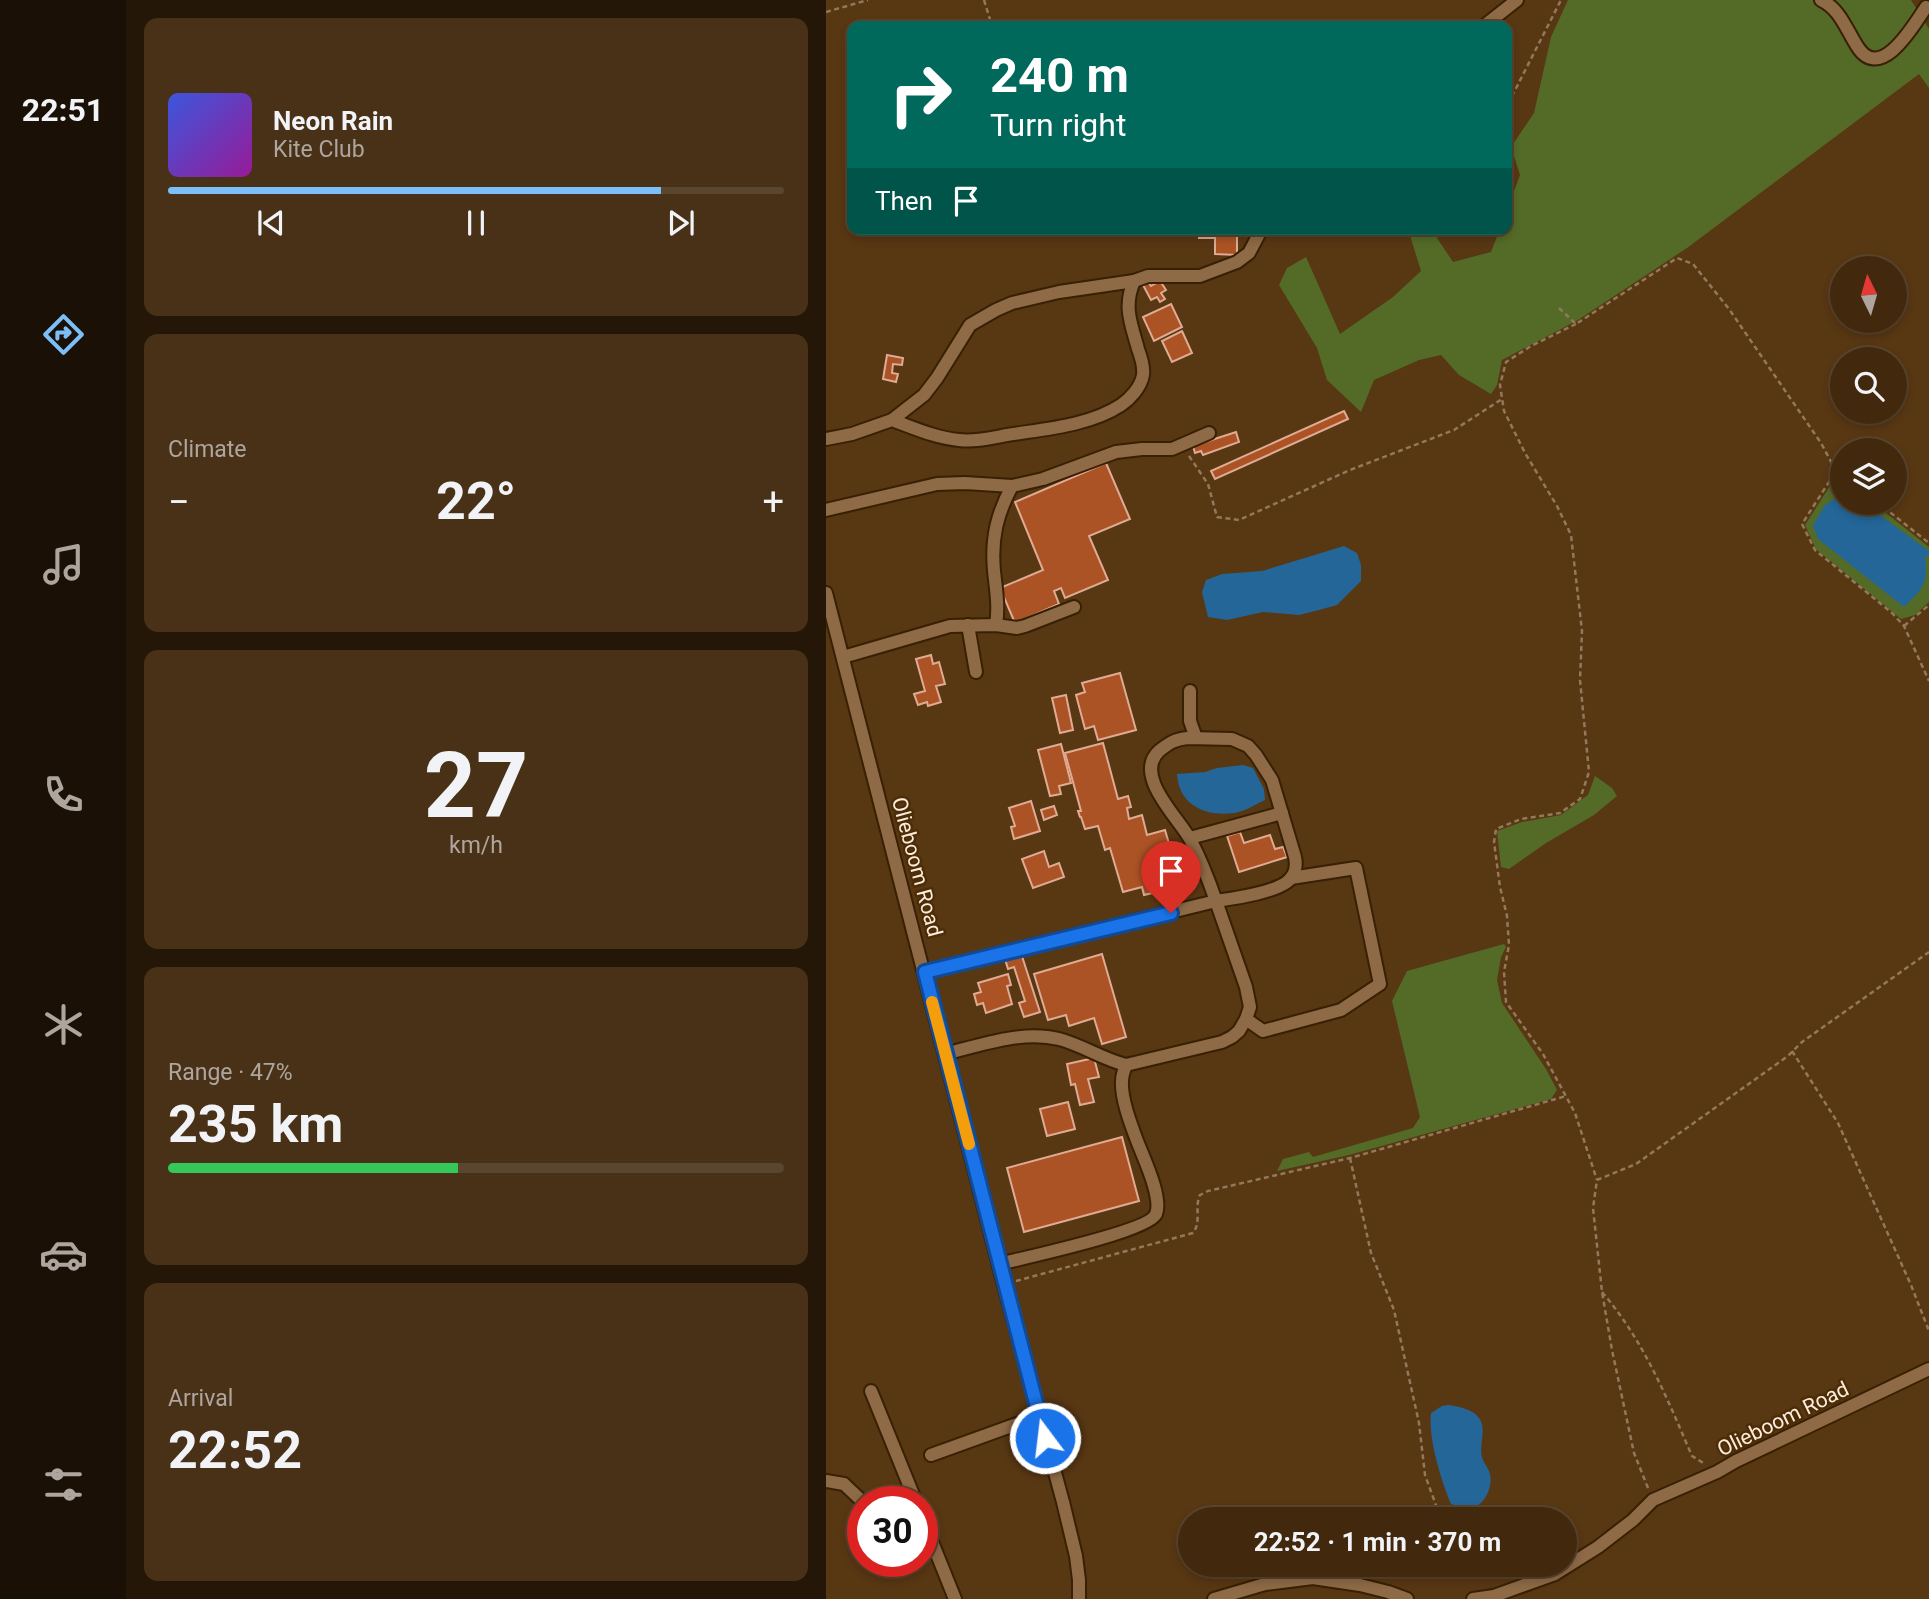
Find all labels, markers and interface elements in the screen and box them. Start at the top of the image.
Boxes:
text: 240 m [990,47,1129,104]
icon: right [875,49,966,140]
text: 22:51 [22,91,104,129]
text: Neon Rain [273,106,393,136]
text: Turn right [990,106,1126,144]
text: Kite Club [273,136,365,163]
icon: arrive [947,182,985,220]
text: Then [875,186,933,216]
icon: previous [252,204,290,242]
icon: pause [457,204,495,242]
icon: next [662,204,700,242]
north arrow [1830,256,1908,332]
map controls [1830,256,1907,515]
icon: directions [39,310,88,359]
button: search [1830,347,1907,424]
text: Climate [168,436,247,463]
button: layers [1830,438,1907,515]
text: 22° [436,471,516,532]
text: − [168,480,190,524]
text: + [762,480,784,524]
icon: music [39,540,88,589]
text: 27 [424,733,528,839]
icon: phone [39,770,88,819]
street label: Olieboom Road [887,795,947,939]
text: km/h [449,832,503,859]
pin [1141,841,1201,913]
icon: arrive [1152,852,1190,890]
icon: climate [39,1000,88,1049]
text: Range · 47% [168,1059,293,1086]
text: 235 km [168,1094,343,1155]
icon: car [39,1230,88,1279]
street label: Olieboom Road [1713,1377,1853,1461]
text: Arrival [168,1385,233,1412]
position arrow [1008,1401,1082,1475]
text: 22:52 [168,1420,302,1481]
icon: filters [39,1460,88,1509]
speed limit sign: 30 [847,1486,938,1577]
text: 22:52 · 1 min · 370 m [1254,1527,1501,1557]

